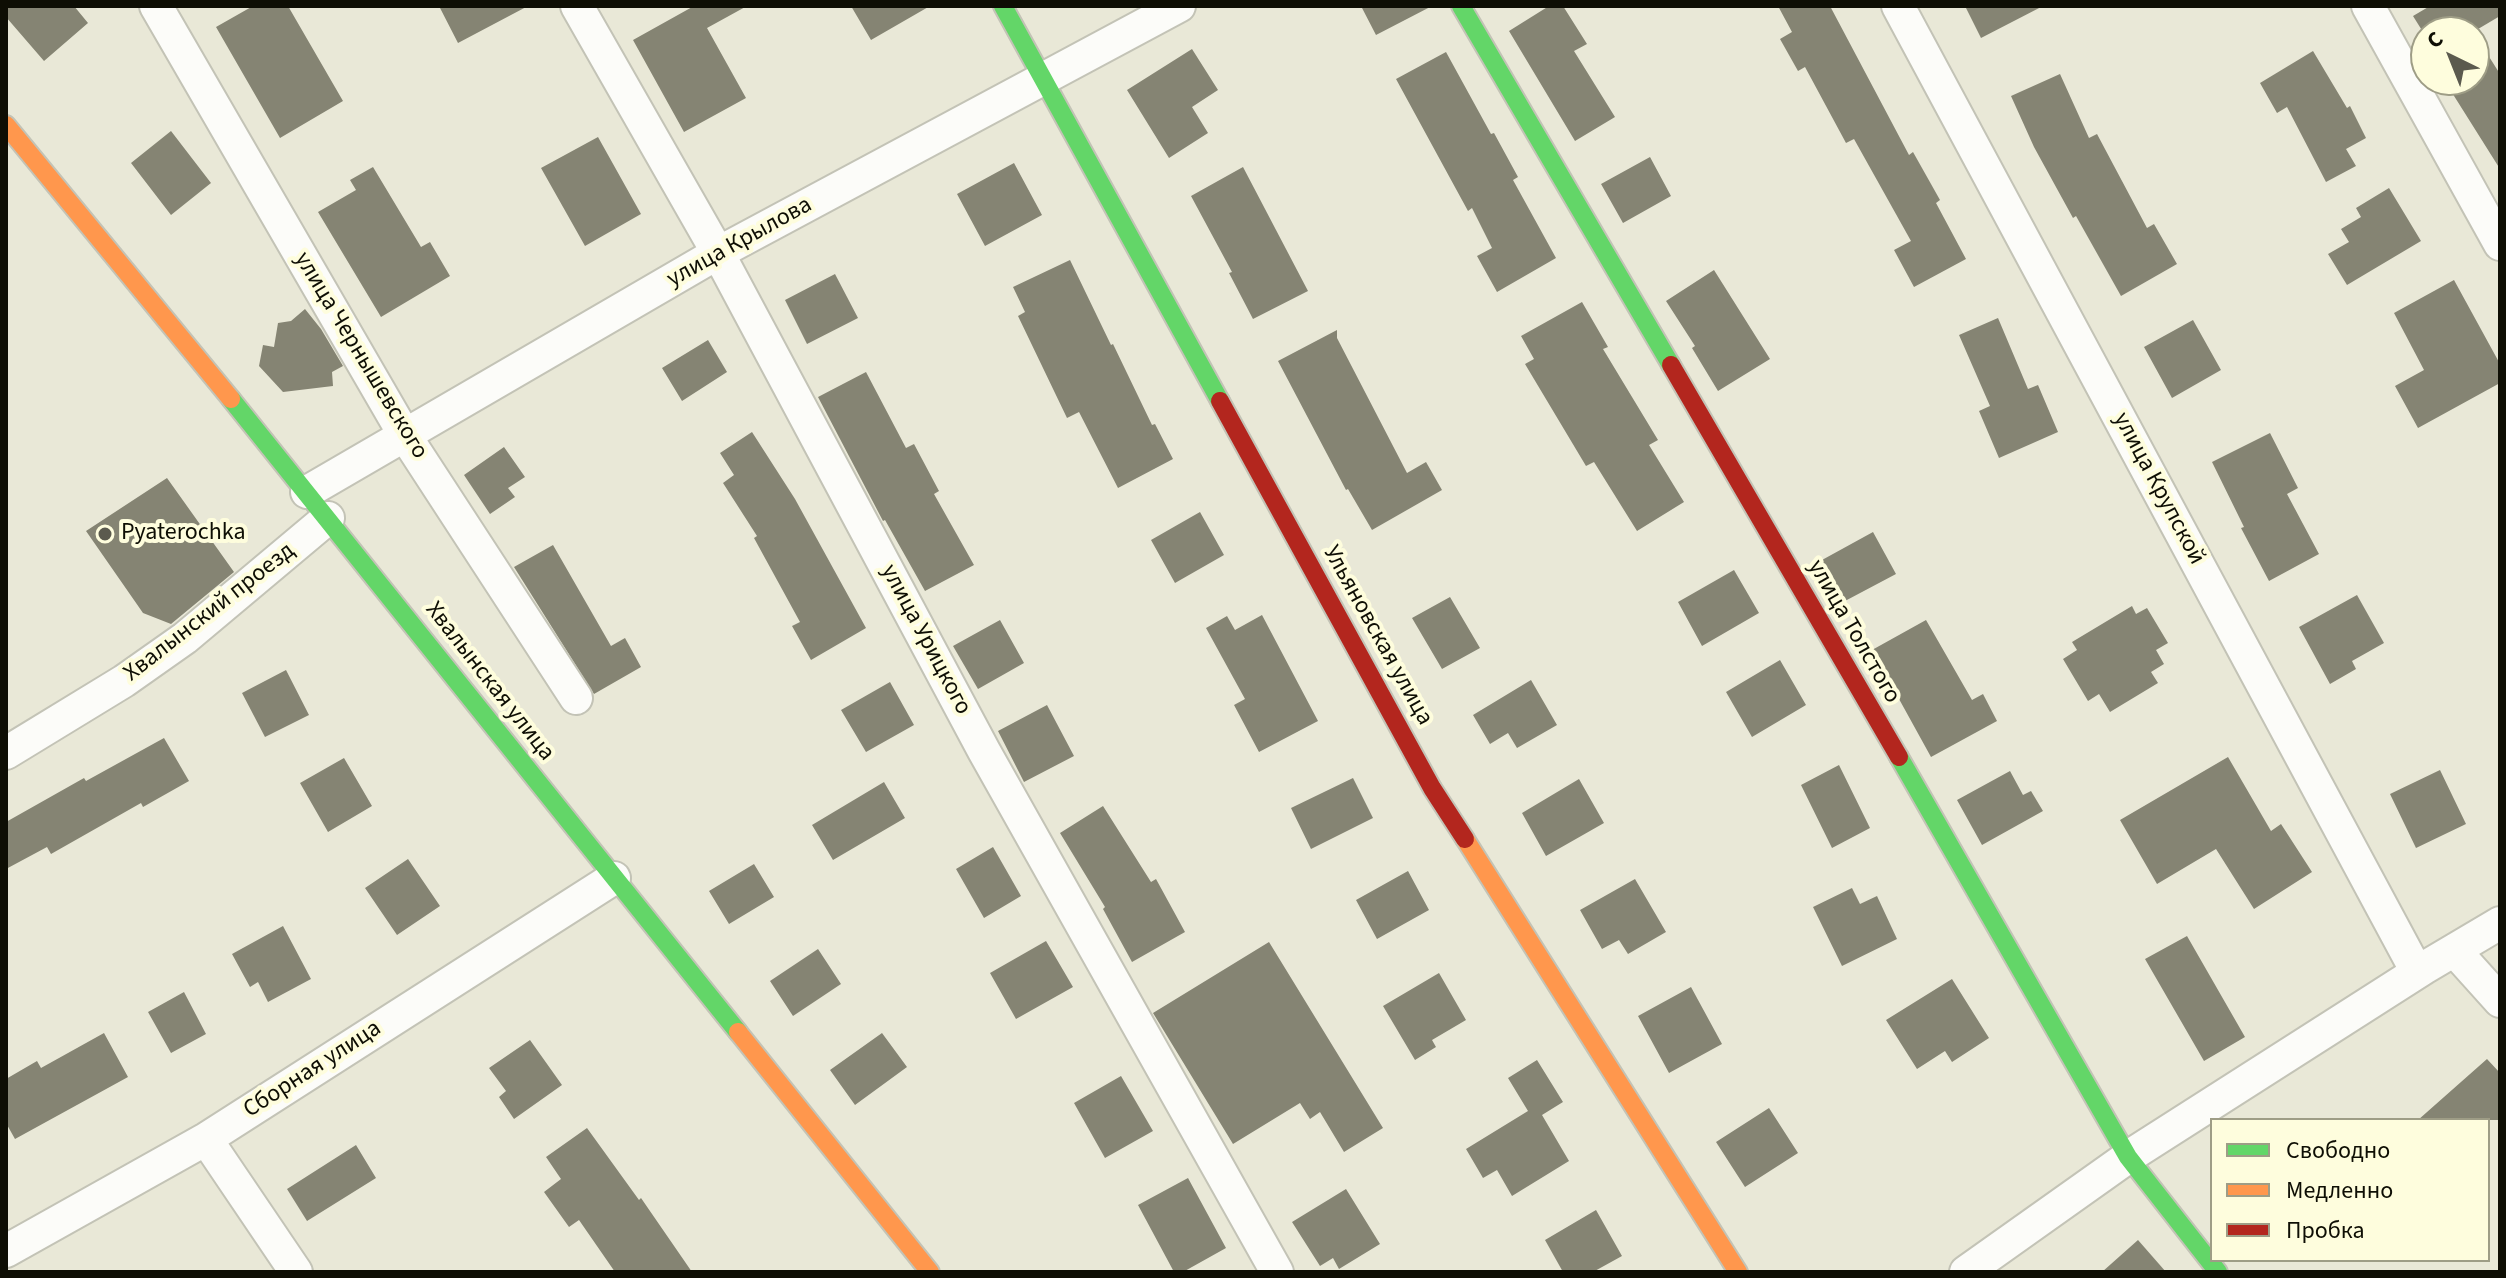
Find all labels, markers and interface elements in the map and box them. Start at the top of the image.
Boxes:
north arrow [2410,16,2490,96]
text: С [2419,24,2451,56]
street label: улица Крылова [663,191,817,295]
street label: улица Чернышевского [287,247,433,465]
street label: улица Крупской [2106,408,2210,570]
place label: Pyaterochka [121,520,246,548]
marker: Pyaterochka [96,525,114,543]
street label: Хвалынский проезд [119,537,301,689]
street label: Ульяновская улица [1316,541,1438,731]
street label: улица Толстого [1800,555,1906,709]
street label: улица Урицкого [873,560,977,720]
street label: Хвалынская улица [418,597,560,767]
street label: Сборная улица [239,1015,387,1125]
legend [2210,1118,2490,1262]
text: Свободно [2286,1133,2390,1168]
text: Медленно [2286,1173,2393,1208]
text: Пробка [2286,1213,2365,1248]

